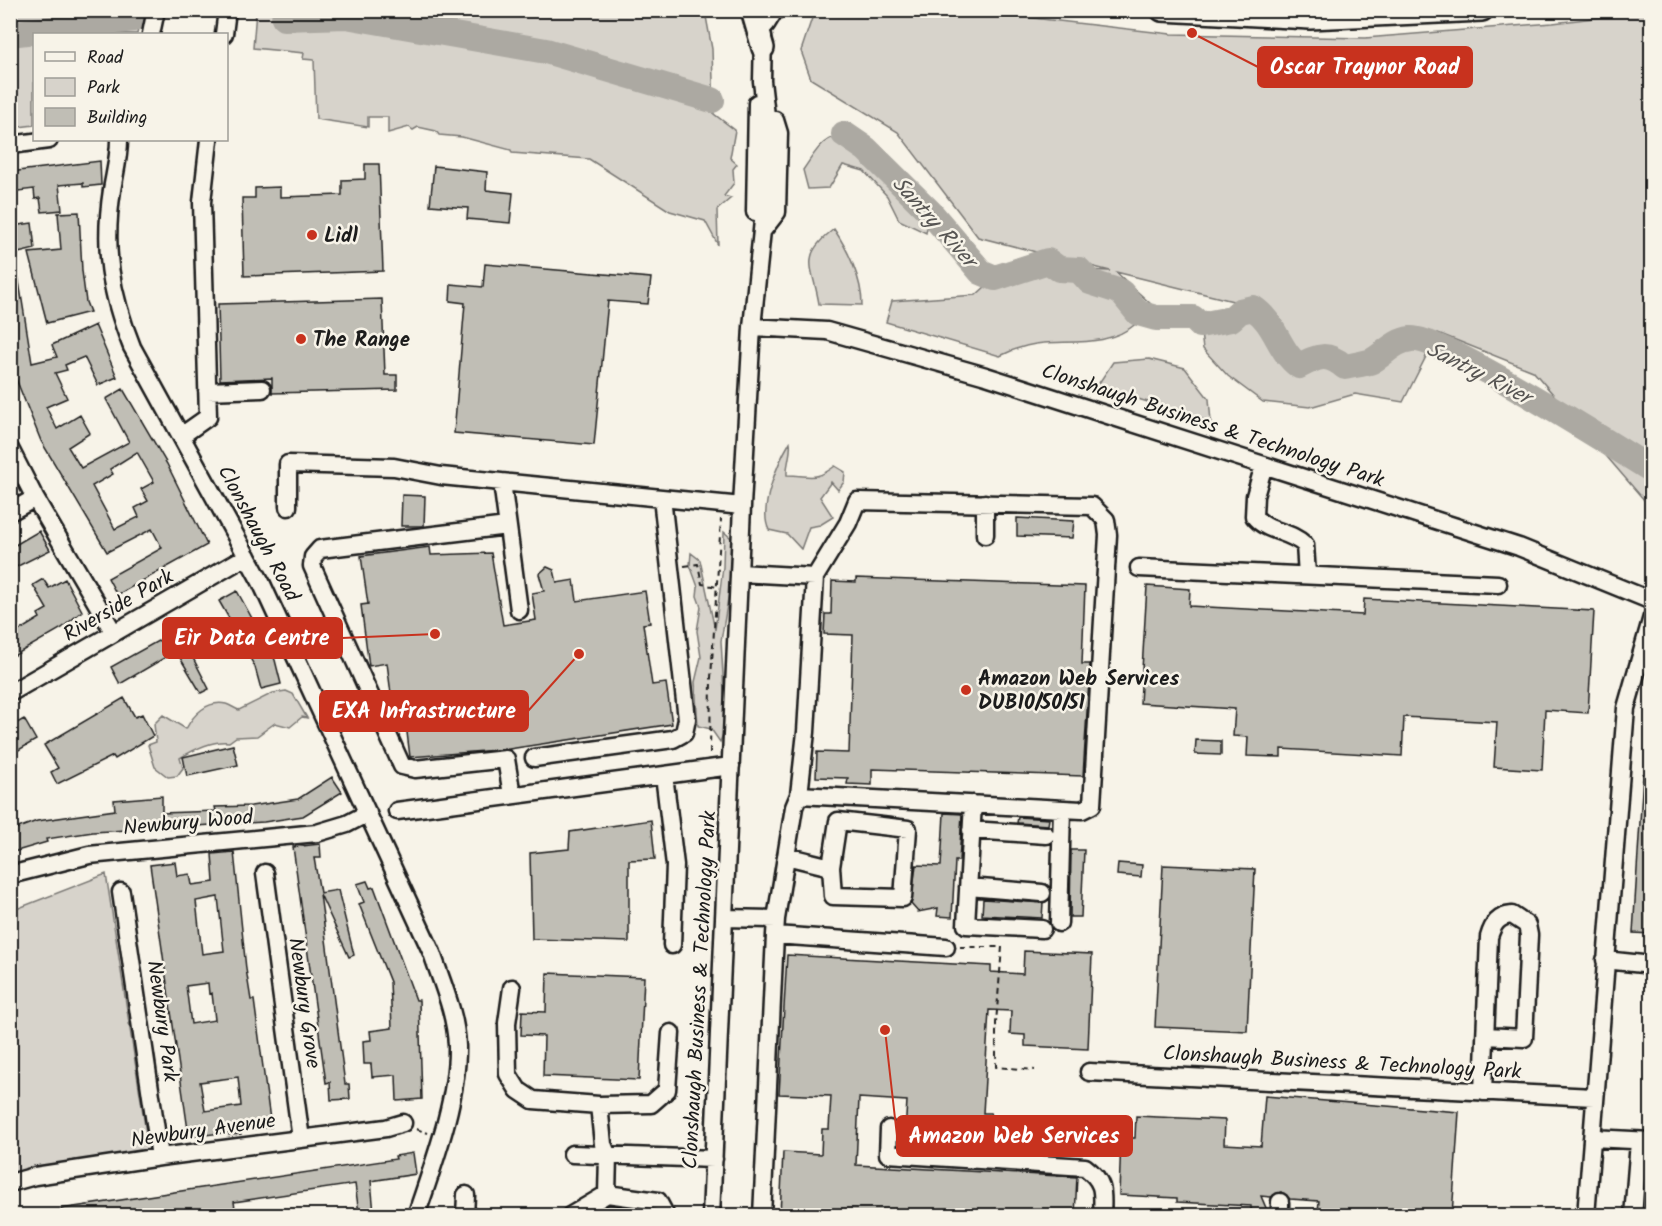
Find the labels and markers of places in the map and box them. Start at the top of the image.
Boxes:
callout: Oscar Traynor Road [1258,47,1472,87]
place label: Lidl [324,220,358,253]
marker: Lidl [305,228,319,242]
place label: The Range [313,324,410,357]
marker: The Range [294,332,308,346]
callout: Eir Data Centre [163,618,342,658]
place label: Amazon Web Services DUB10/50/51 [978,663,1180,720]
marker: Amazon Web Services DUB10/50/51 [959,683,973,697]
callout: EXA Infrastructure [320,691,528,731]
callout: Amazon Web Services [897,1116,1132,1156]

